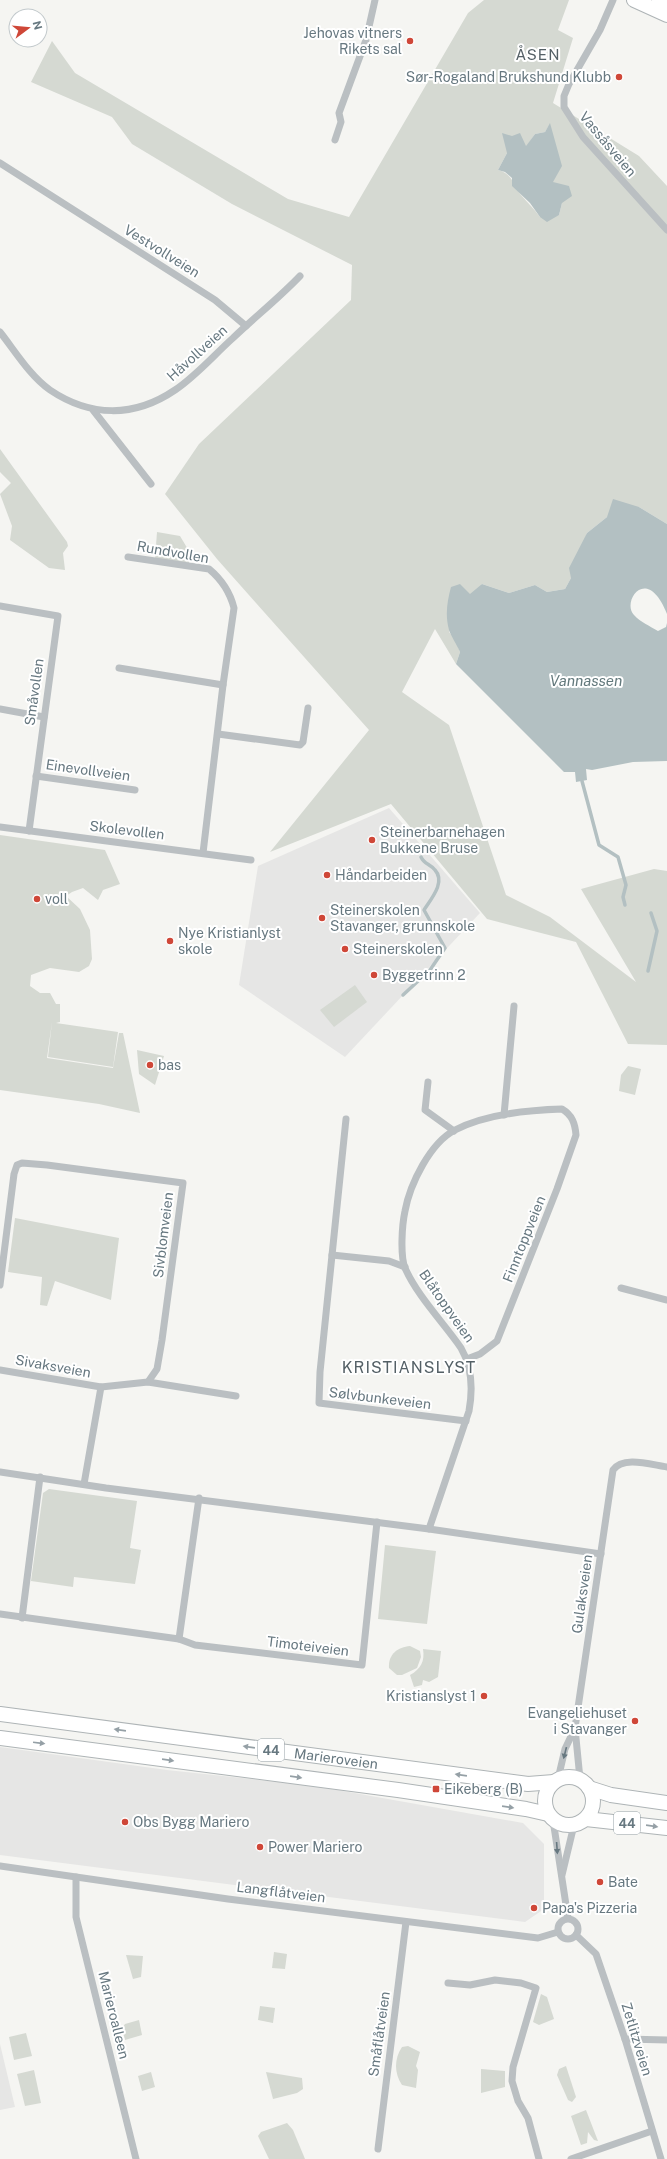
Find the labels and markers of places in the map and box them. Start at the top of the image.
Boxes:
place label: Jehovas vitners Rikets sal [303,25,402,57]
marker: Jehovas vitners Rikets sal [405,36,415,46]
place label: Sør-Rogaland Brukshund Klubb [406,69,611,85]
marker: Sør-Rogaland Brukshund Klubb [614,72,624,82]
place label: Steinerbarnehagen Bukkene Bruse [380,824,505,856]
marker: Steinerbarnehagen Bukkene Bruse [367,835,377,845]
place label: Håndarbeiden [335,867,427,883]
marker: Håndarbeiden [322,870,332,880]
place label: voll [45,891,68,907]
marker: voll [32,894,42,904]
place label: Steinerskolen Stavanger, grunnskole [330,902,475,934]
marker: Steinerskolen Stavanger, grunnskole [317,913,327,923]
place label: Nye Kristianlyst skole [178,925,281,957]
marker: Nye Kristianlyst skole [165,936,175,946]
place label: Steinerskolen [353,941,443,957]
marker: Steinerskolen [340,944,350,954]
place label: Byggetrinn 2 [382,967,466,983]
marker: Byggetrinn 2 [369,970,379,980]
place label: bas [158,1057,181,1073]
marker: bas [145,1060,155,1070]
place label: Kristianslyst 1 [386,1688,476,1704]
marker: Kristianslyst 1 [479,1691,489,1701]
place label: Evangeliehuset i Stavanger [527,1705,627,1737]
marker: Evangeliehuset i Stavanger [630,1716,640,1726]
place label: Eikeberg (B) [444,1781,523,1797]
marker: Eikeberg (B) [431,1784,441,1794]
place label: Obs Bygg Mariero [133,1814,249,1830]
marker: Obs Bygg Mariero [120,1817,130,1827]
place label: Power Mariero [268,1839,363,1855]
marker: Power Mariero [255,1842,265,1852]
place label: Bate [608,1874,638,1890]
marker: Bate [595,1877,605,1887]
place label: Papa's Pizzeria [542,1900,637,1916]
marker: Papa's Pizzeria [529,1903,539,1913]

